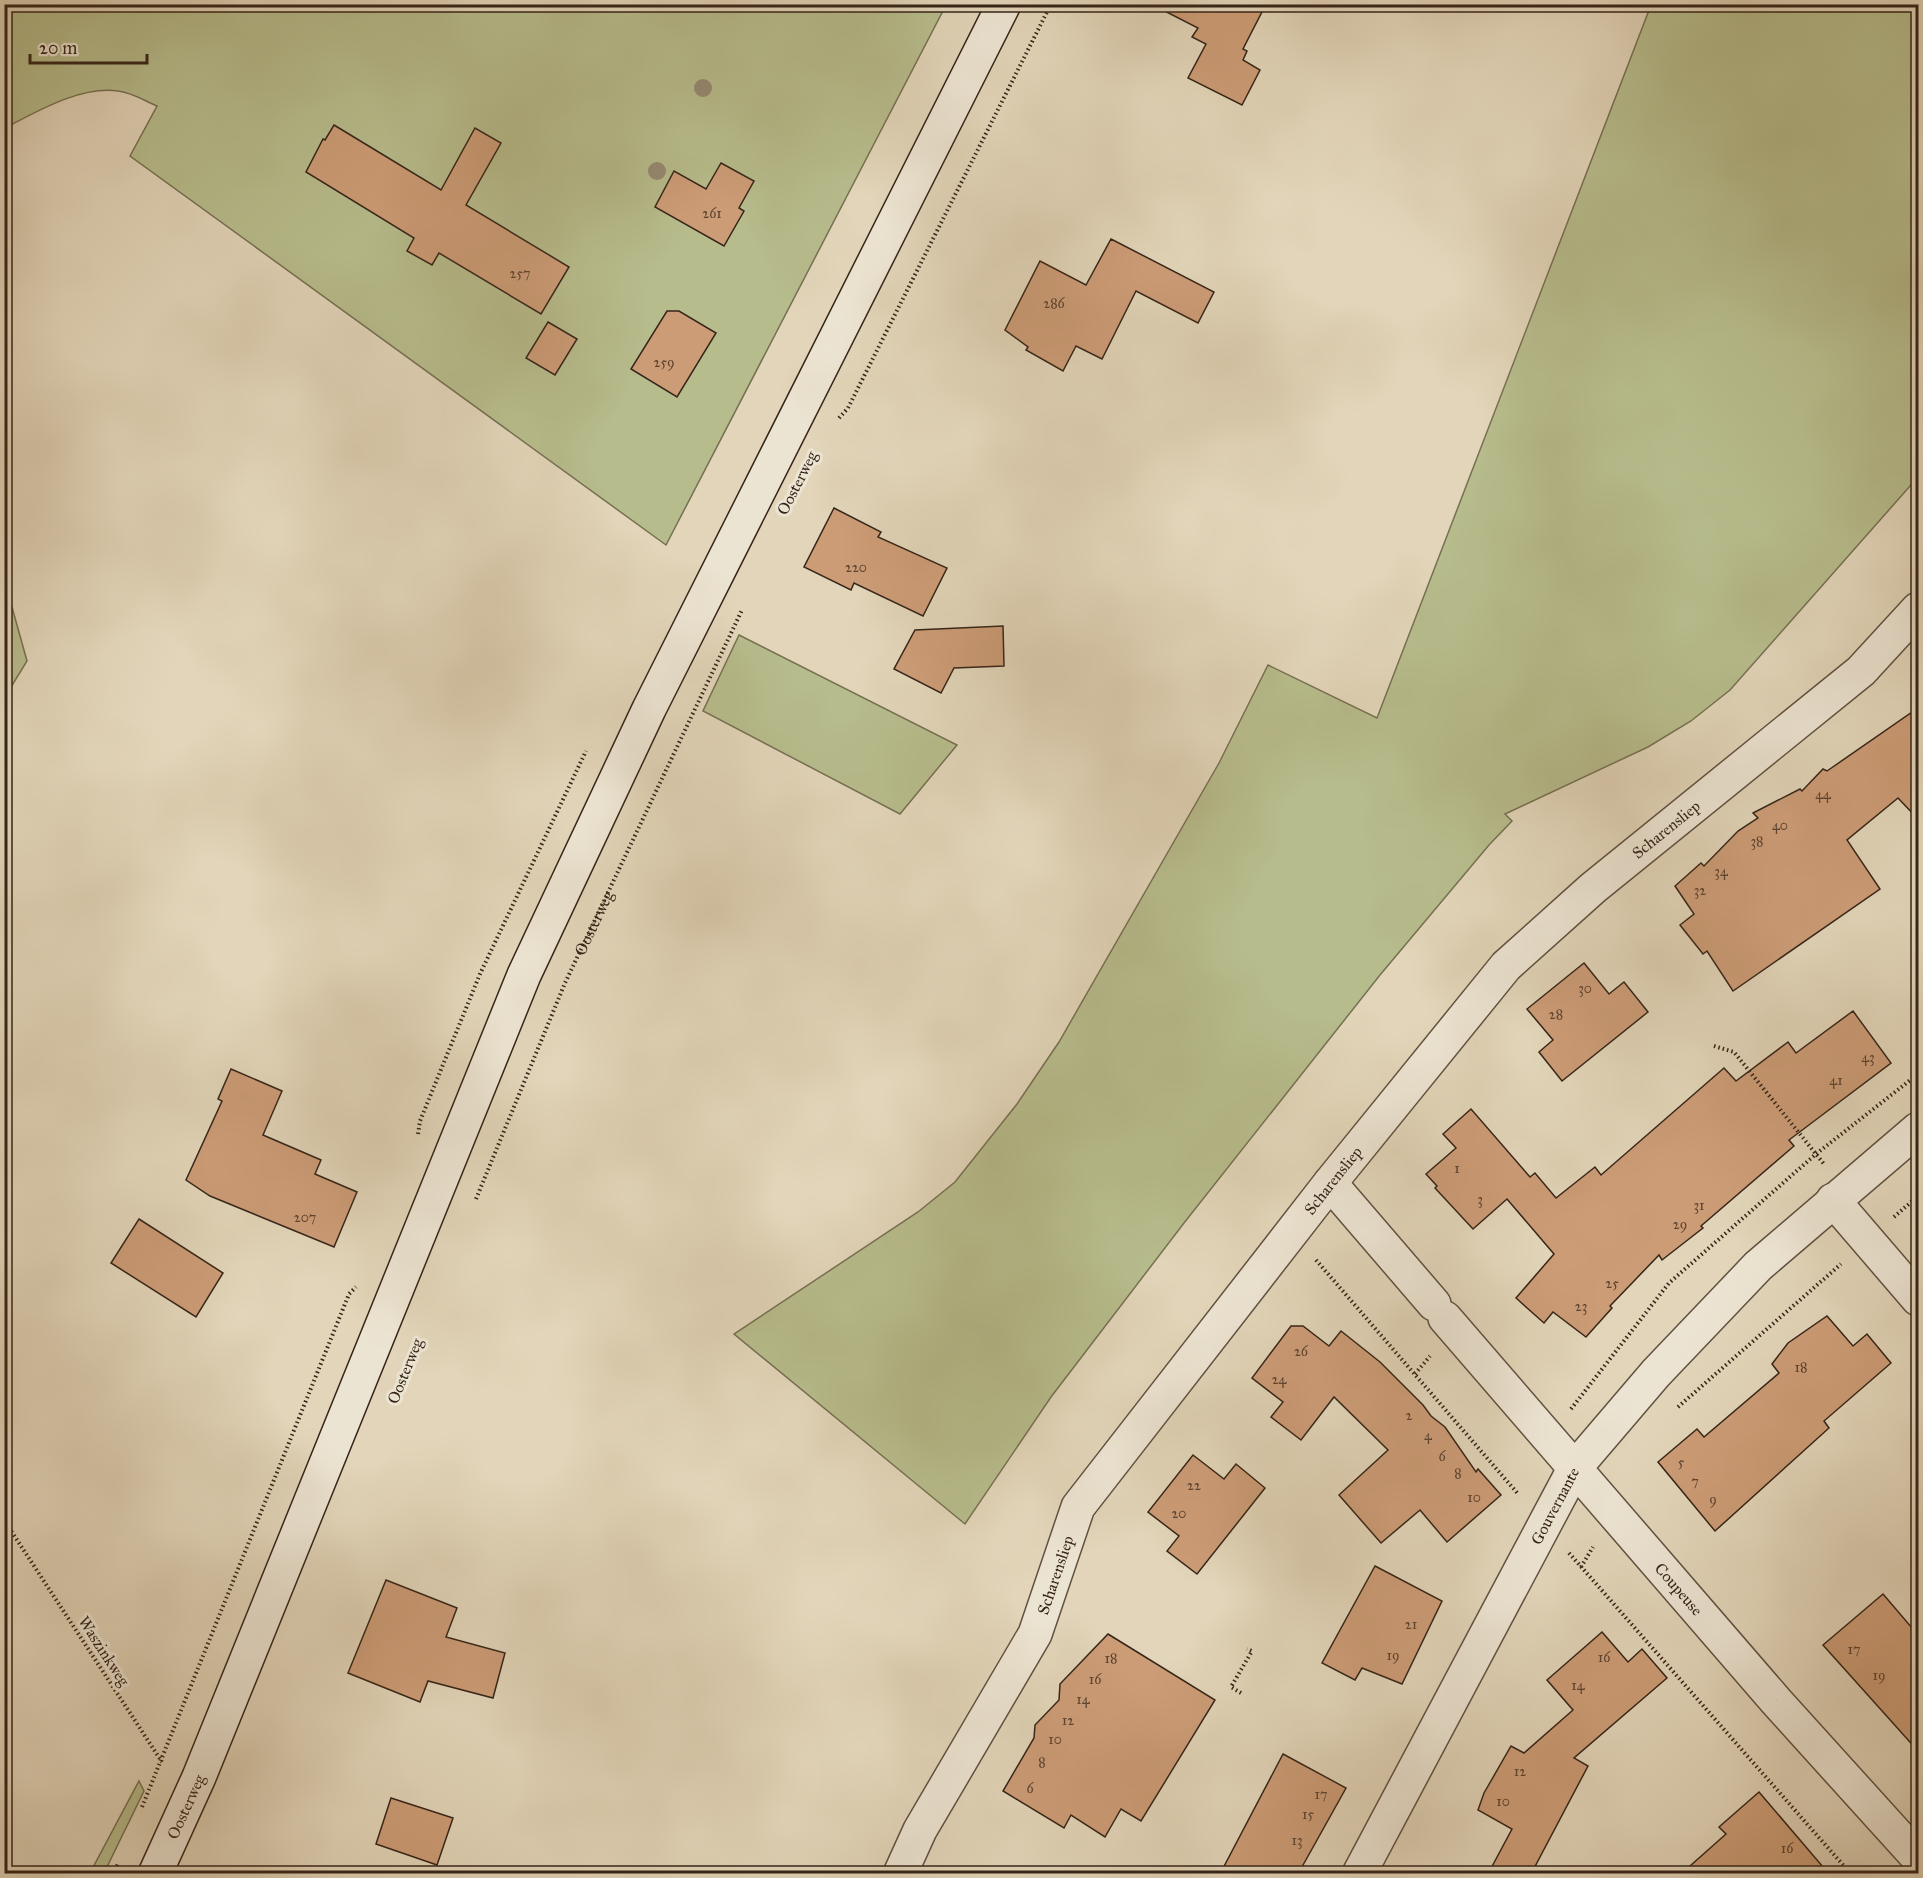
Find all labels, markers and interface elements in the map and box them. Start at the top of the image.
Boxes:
scale bar [30,27,147,65]
text: 20 m [39,37,77,59]
house number: 261 [702,205,722,222]
house number: 257 [510,265,530,282]
house number: 286 [1043,295,1066,312]
house number: 259 [654,354,674,371]
street label: Oosterweg [773,447,822,519]
house number: 220 [845,559,867,576]
house number: 44 [1815,786,1832,803]
street label: Scharensliep [1628,796,1704,862]
house number: 40 [1772,817,1788,834]
house number: 38 [1750,833,1764,850]
house number: 34 [1714,863,1729,880]
house number: 32 [1694,882,1706,899]
street label: Oosterweg [570,887,618,958]
house number: 30 [1578,980,1592,997]
house number: 28 [1549,1006,1563,1023]
house number: 43 [1861,1049,1875,1066]
house number: 41 [1829,1072,1843,1089]
street label: Scharensliep [1300,1142,1366,1218]
house number: 1 [1454,1160,1460,1177]
house number: 3 [1477,1191,1483,1208]
house number: 31 [1693,1197,1705,1214]
house number: 207 [294,1209,316,1226]
house number: 29 [1673,1216,1687,1233]
house number: 25 [1605,1275,1619,1292]
house number: 23 [1575,1298,1587,1315]
street label: Oosterweg [383,1335,428,1407]
house number: 26 [1294,1343,1309,1360]
house number: 18 [1795,1359,1807,1376]
house number: 24 [1272,1371,1288,1388]
house number: 2 [1406,1407,1413,1424]
house number: 4 [1424,1427,1433,1444]
house number: 6 [1438,1448,1446,1465]
house number: 5 [1678,1454,1685,1471]
street label: Gouvernante [1526,1463,1583,1548]
house number: 8 [1454,1465,1462,1482]
house number: 7 [1691,1473,1699,1490]
house number: 22 [1187,1477,1201,1494]
house number: 10 [1467,1489,1481,1506]
house number: 9 [1709,1491,1717,1508]
house number: 20 [1171,1505,1187,1522]
street label: Scharensliep [1033,1533,1077,1617]
street label: Coupeuse [1651,1559,1707,1619]
street label: Waszinkweg [74,1613,134,1690]
house number: 21 [1405,1616,1418,1633]
house number: 17 [1847,1641,1861,1658]
house number: 19 [1387,1647,1399,1664]
house number: 16 [1598,1649,1611,1666]
house number: 18 [1105,1650,1117,1667]
house number: 19 [1873,1667,1885,1684]
house number: 16 [1089,1671,1102,1688]
house number: 14 [1571,1677,1586,1694]
house number: 14 [1076,1691,1091,1708]
house number: 12 [1062,1712,1074,1729]
house number: 10 [1048,1731,1062,1748]
house number: 8 [1038,1754,1046,1771]
house number: 12 [1514,1763,1526,1780]
street label: Oosterweg [163,1771,210,1842]
house number: 6 [1026,1780,1034,1797]
house number: 17 [1314,1786,1328,1803]
house number: 10 [1496,1793,1510,1810]
house number: 15 [1302,1806,1314,1823]
house number: 13 [1291,1832,1303,1849]
house number: 16 [1781,1840,1794,1857]

